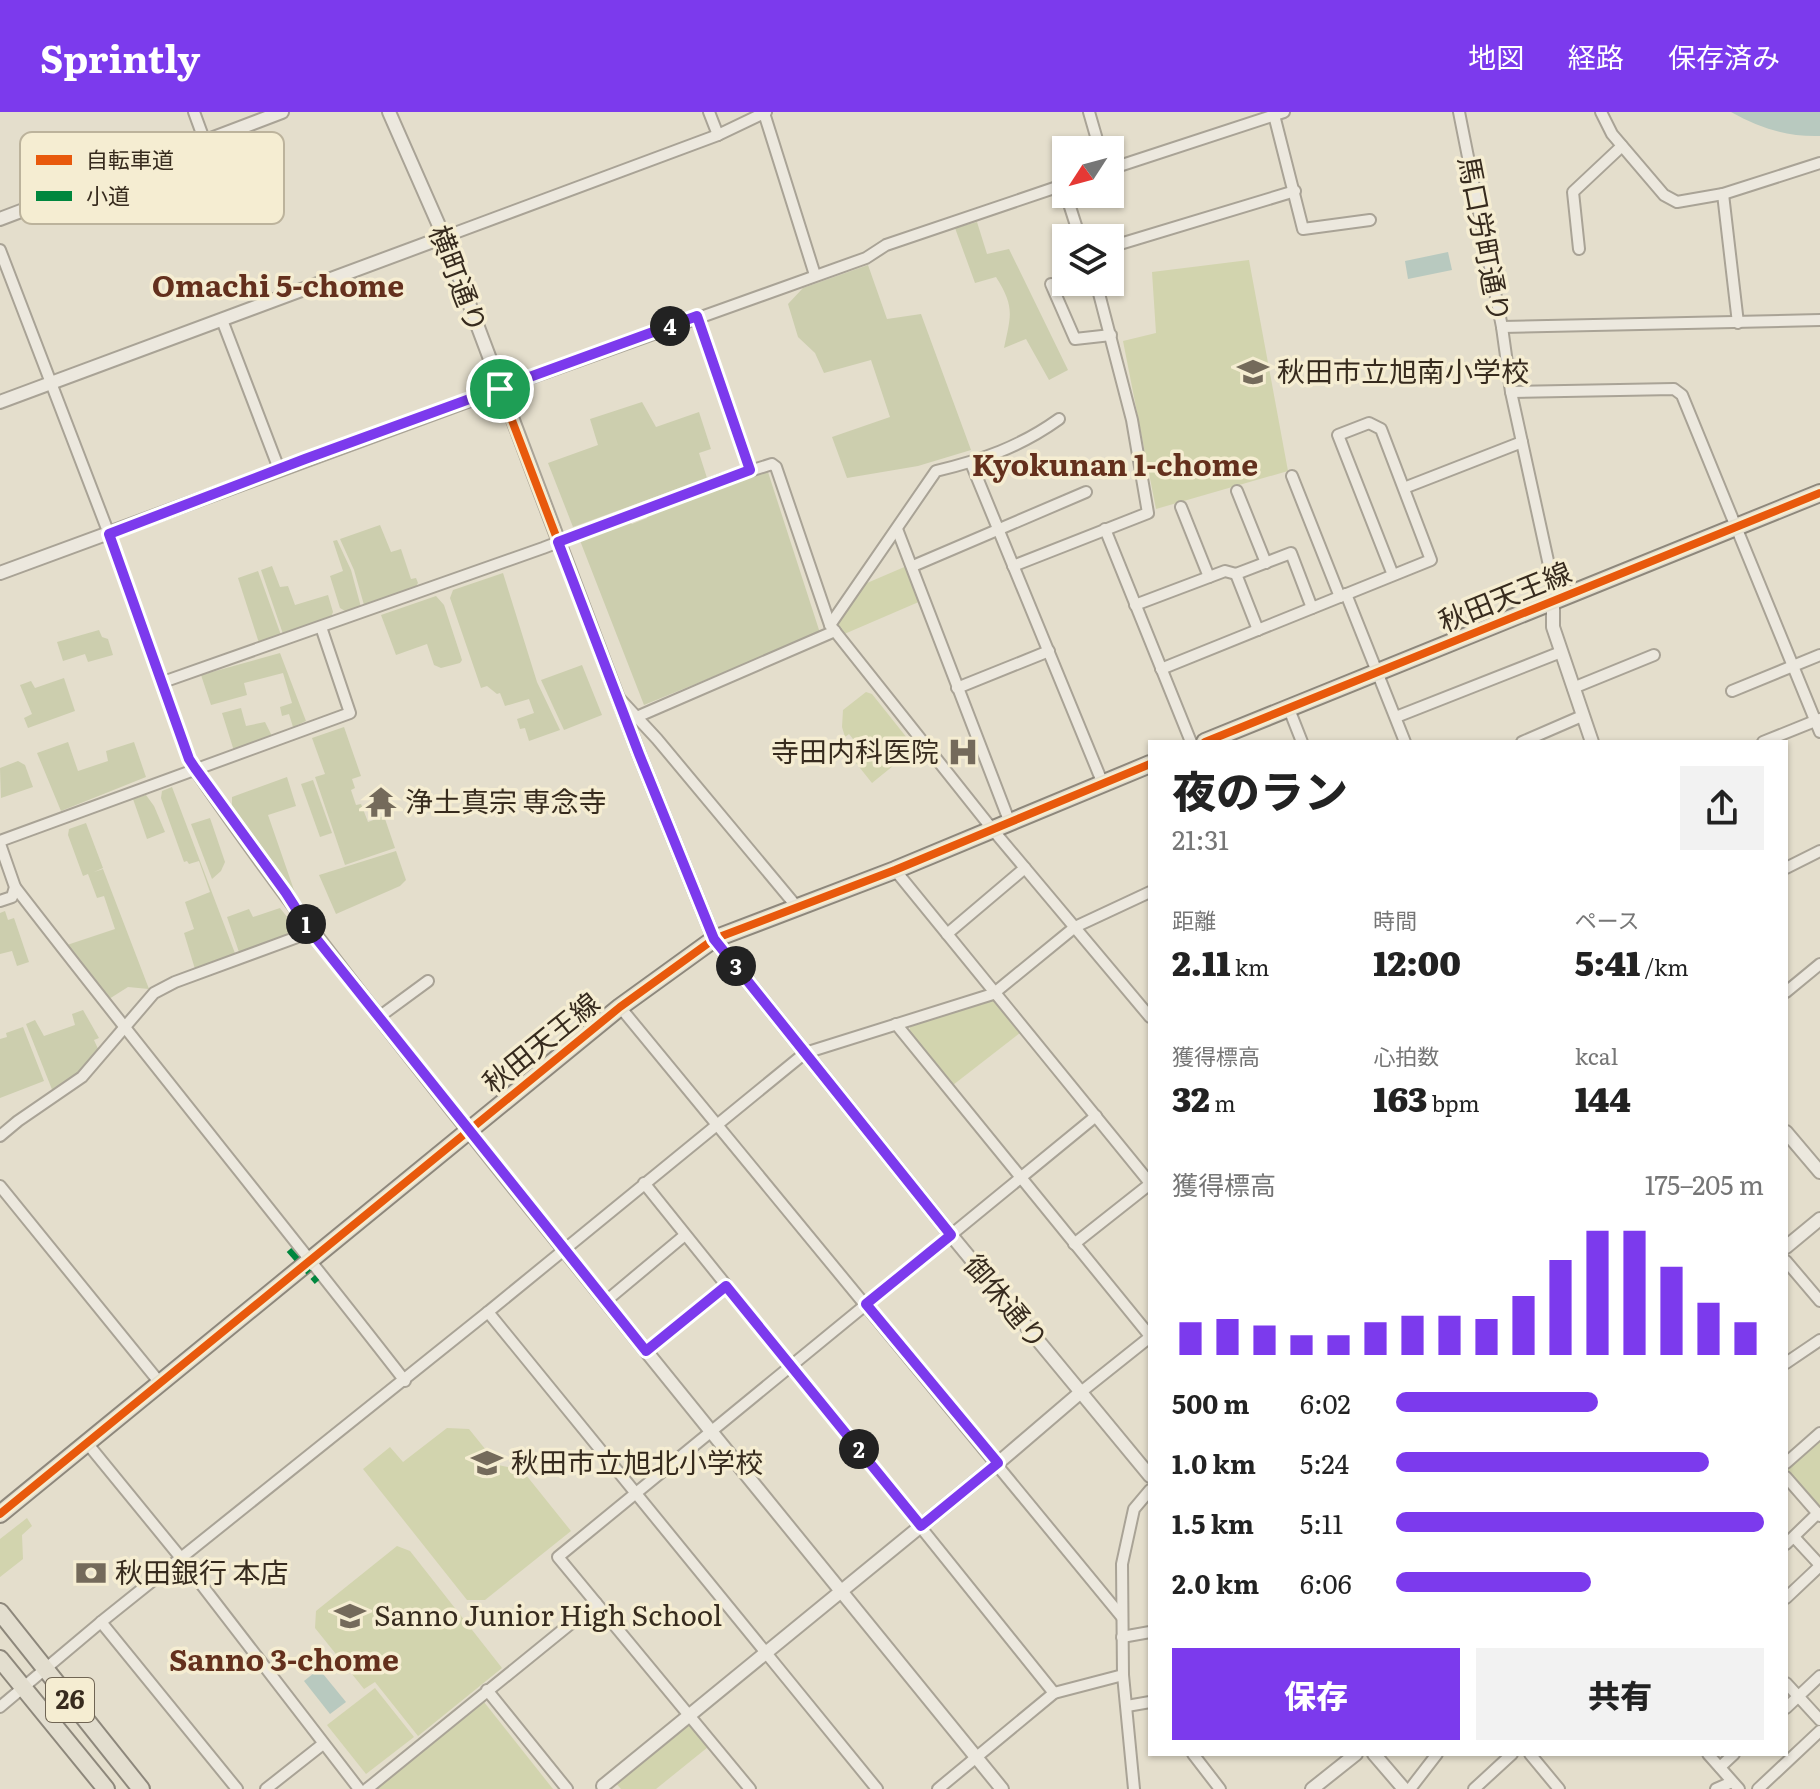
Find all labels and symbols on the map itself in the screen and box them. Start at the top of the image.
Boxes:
legend [20,132,284,224]
north arrow [1052,136,1124,208]
text: 自転車道 [86,142,174,175]
street label: 馬口労町通り [1449,152,1523,325]
text: 小道 [86,178,130,211]
street label: 横町通り [420,218,500,338]
district label: Omachi 5-chome [152,262,404,306]
pin: 4 [650,306,690,346]
place label: 秋田市立旭南小学校 [1277,349,1529,391]
pin [466,355,534,423]
school or university icon: 秋田市立旭南小学校 [1236,355,1270,389]
district label: Kyokunan 1-chome [972,441,1258,485]
street label: 秋田天王線 [1431,549,1577,641]
place label: 寺田内科医院 [771,729,939,771]
hospital icon: 寺田内科医院 [946,735,980,769]
place label: 浄土真宗 専念寺 [405,779,607,821]
temple icon: 浄土真宗 専念寺 [364,785,398,819]
pin: 1 [286,904,326,944]
pin: 3 [716,946,756,986]
street label: 秋田天王線 [472,981,607,1102]
street label: 御休通り [955,1244,1060,1357]
pin: 2 [839,1429,879,1469]
place label: 秋田市立旭北小学校 [511,1440,763,1482]
school or university icon: 秋田市立旭北小学校 [470,1446,504,1480]
place label: 秋田銀行 本店 [115,1550,289,1592]
bank icon: 秋田銀行 本店 [74,1556,108,1590]
place label: Sanno Junior High School [374,1593,722,1635]
school or university icon: Sanno Junior High School [333,1599,367,1633]
district label: Sanno 3-chome [169,1636,399,1680]
road number: 26 [46,1678,94,1722]

